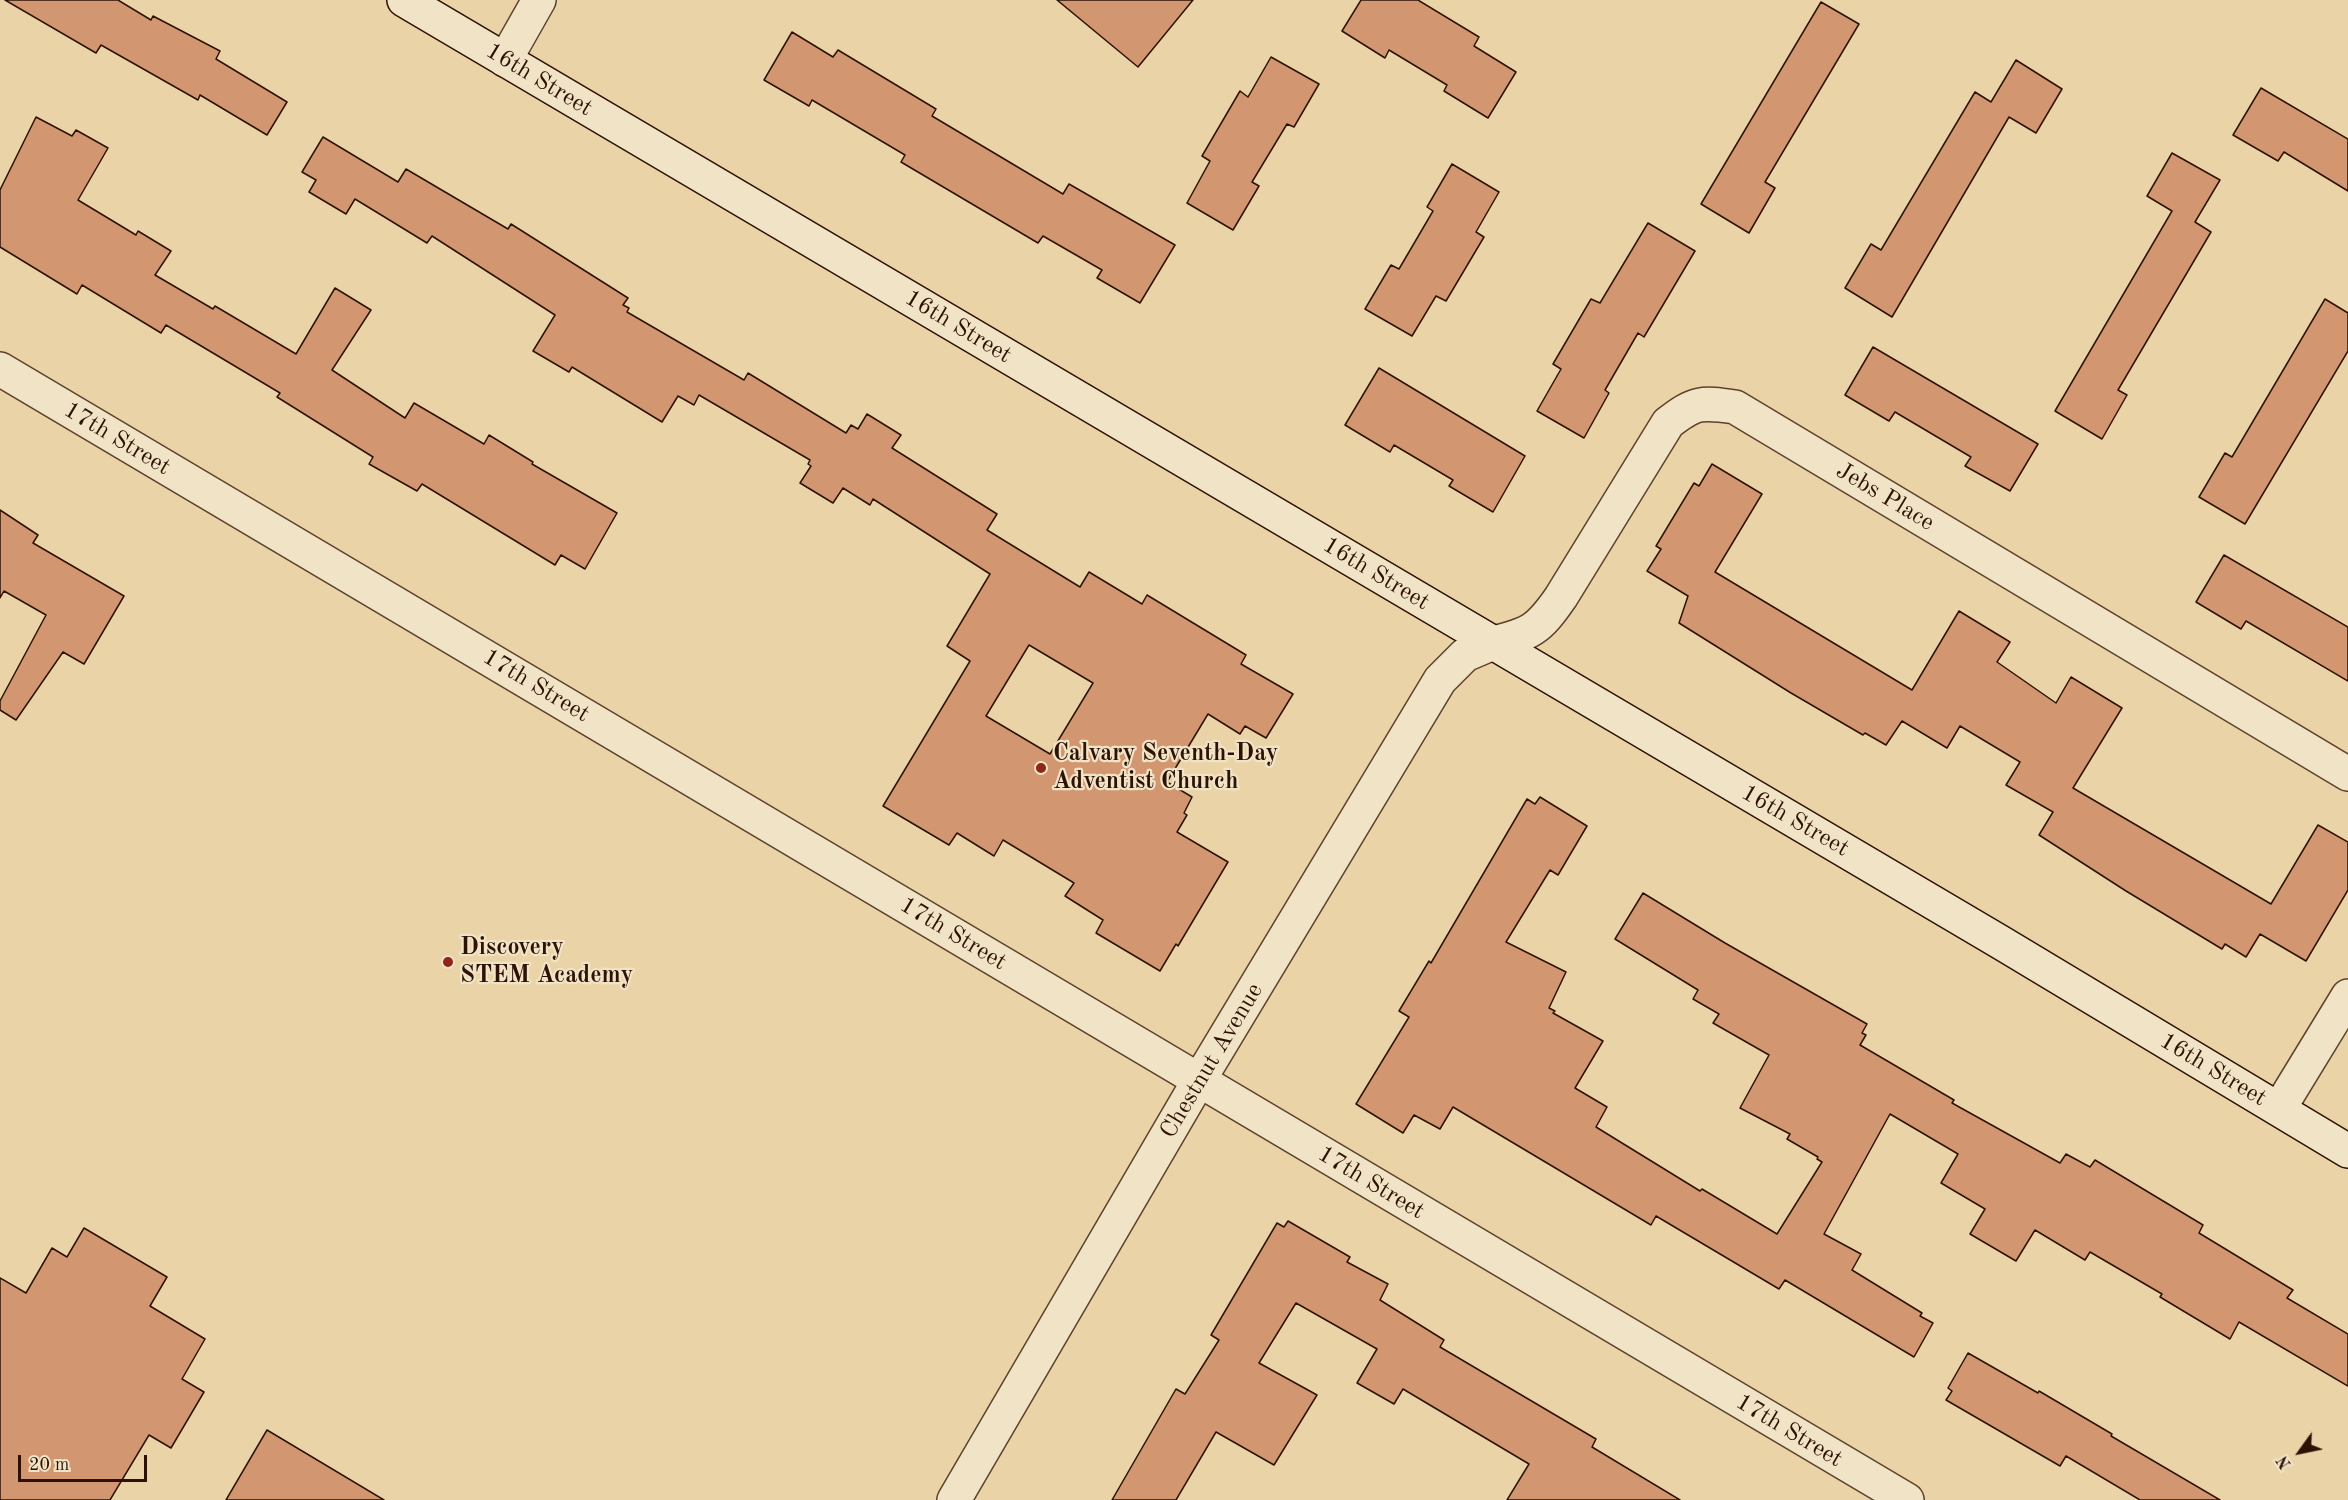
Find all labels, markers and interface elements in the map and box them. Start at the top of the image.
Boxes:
street label: 16th Street [480,37,598,123]
street label: 16th Street [899,284,1017,370]
street label: 17th Street [58,396,176,482]
street label: Jebs Place [1831,456,1939,538]
street label: 16th Street [1317,531,1435,617]
street label: 17th Street [477,643,595,729]
place label: Calvary Seventh-Day Adventist Church [1053,740,1278,796]
marker: Calvary Seventh-Day Adventist Church [1034,761,1048,775]
street label: 16th Street [1736,779,1854,863]
street label: 17th Street [894,891,1012,977]
place label: Discovery STEM Academy [460,934,633,990]
marker: Discovery STEM Academy [441,955,455,969]
street label: Chestnut Avenue [1154,978,1270,1144]
street label: 16th Street [2154,1027,2272,1113]
street label: 17th Street [1312,1140,1430,1226]
street label: 17th Street [1730,1388,1848,1474]
north arrow [2270,1422,2330,1482]
scale bar [21,1443,150,1481]
text: N [2275,1452,2295,1471]
text: 20 m [29,1456,69,1474]

